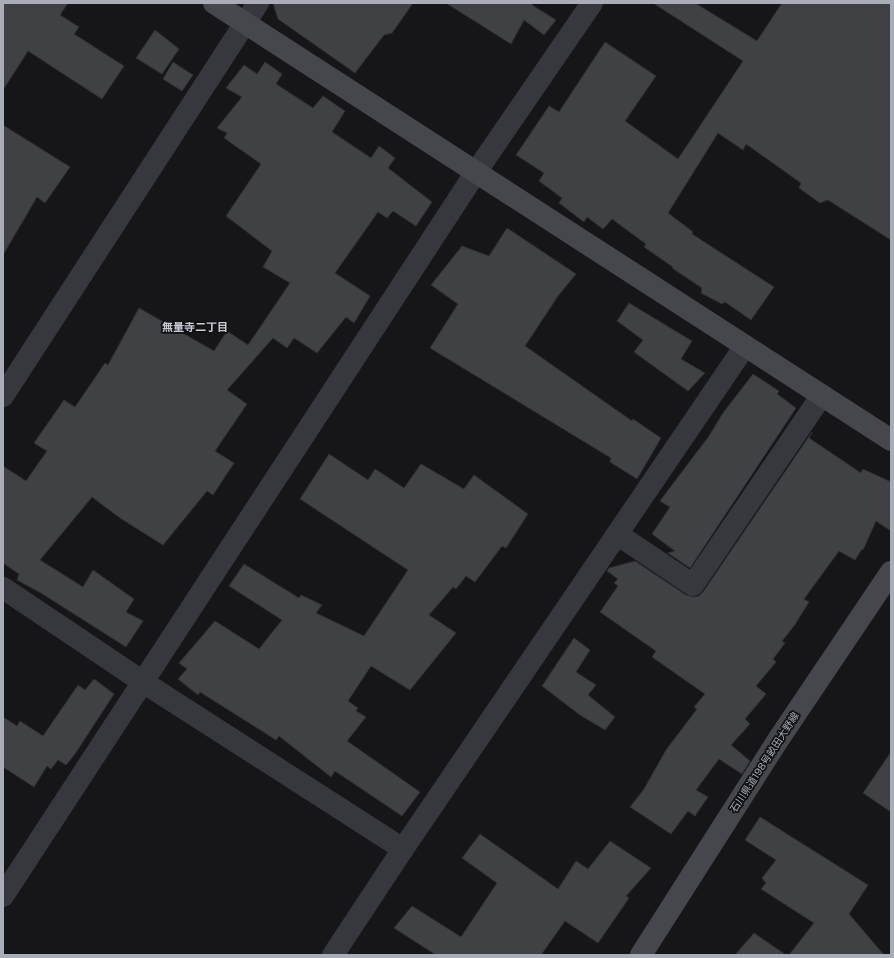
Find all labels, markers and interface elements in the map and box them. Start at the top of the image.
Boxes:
district label: 無量寺二丁目 [162,321,228,333]
street label: 石川県道198号畝田大野線 [727,710,801,814]

